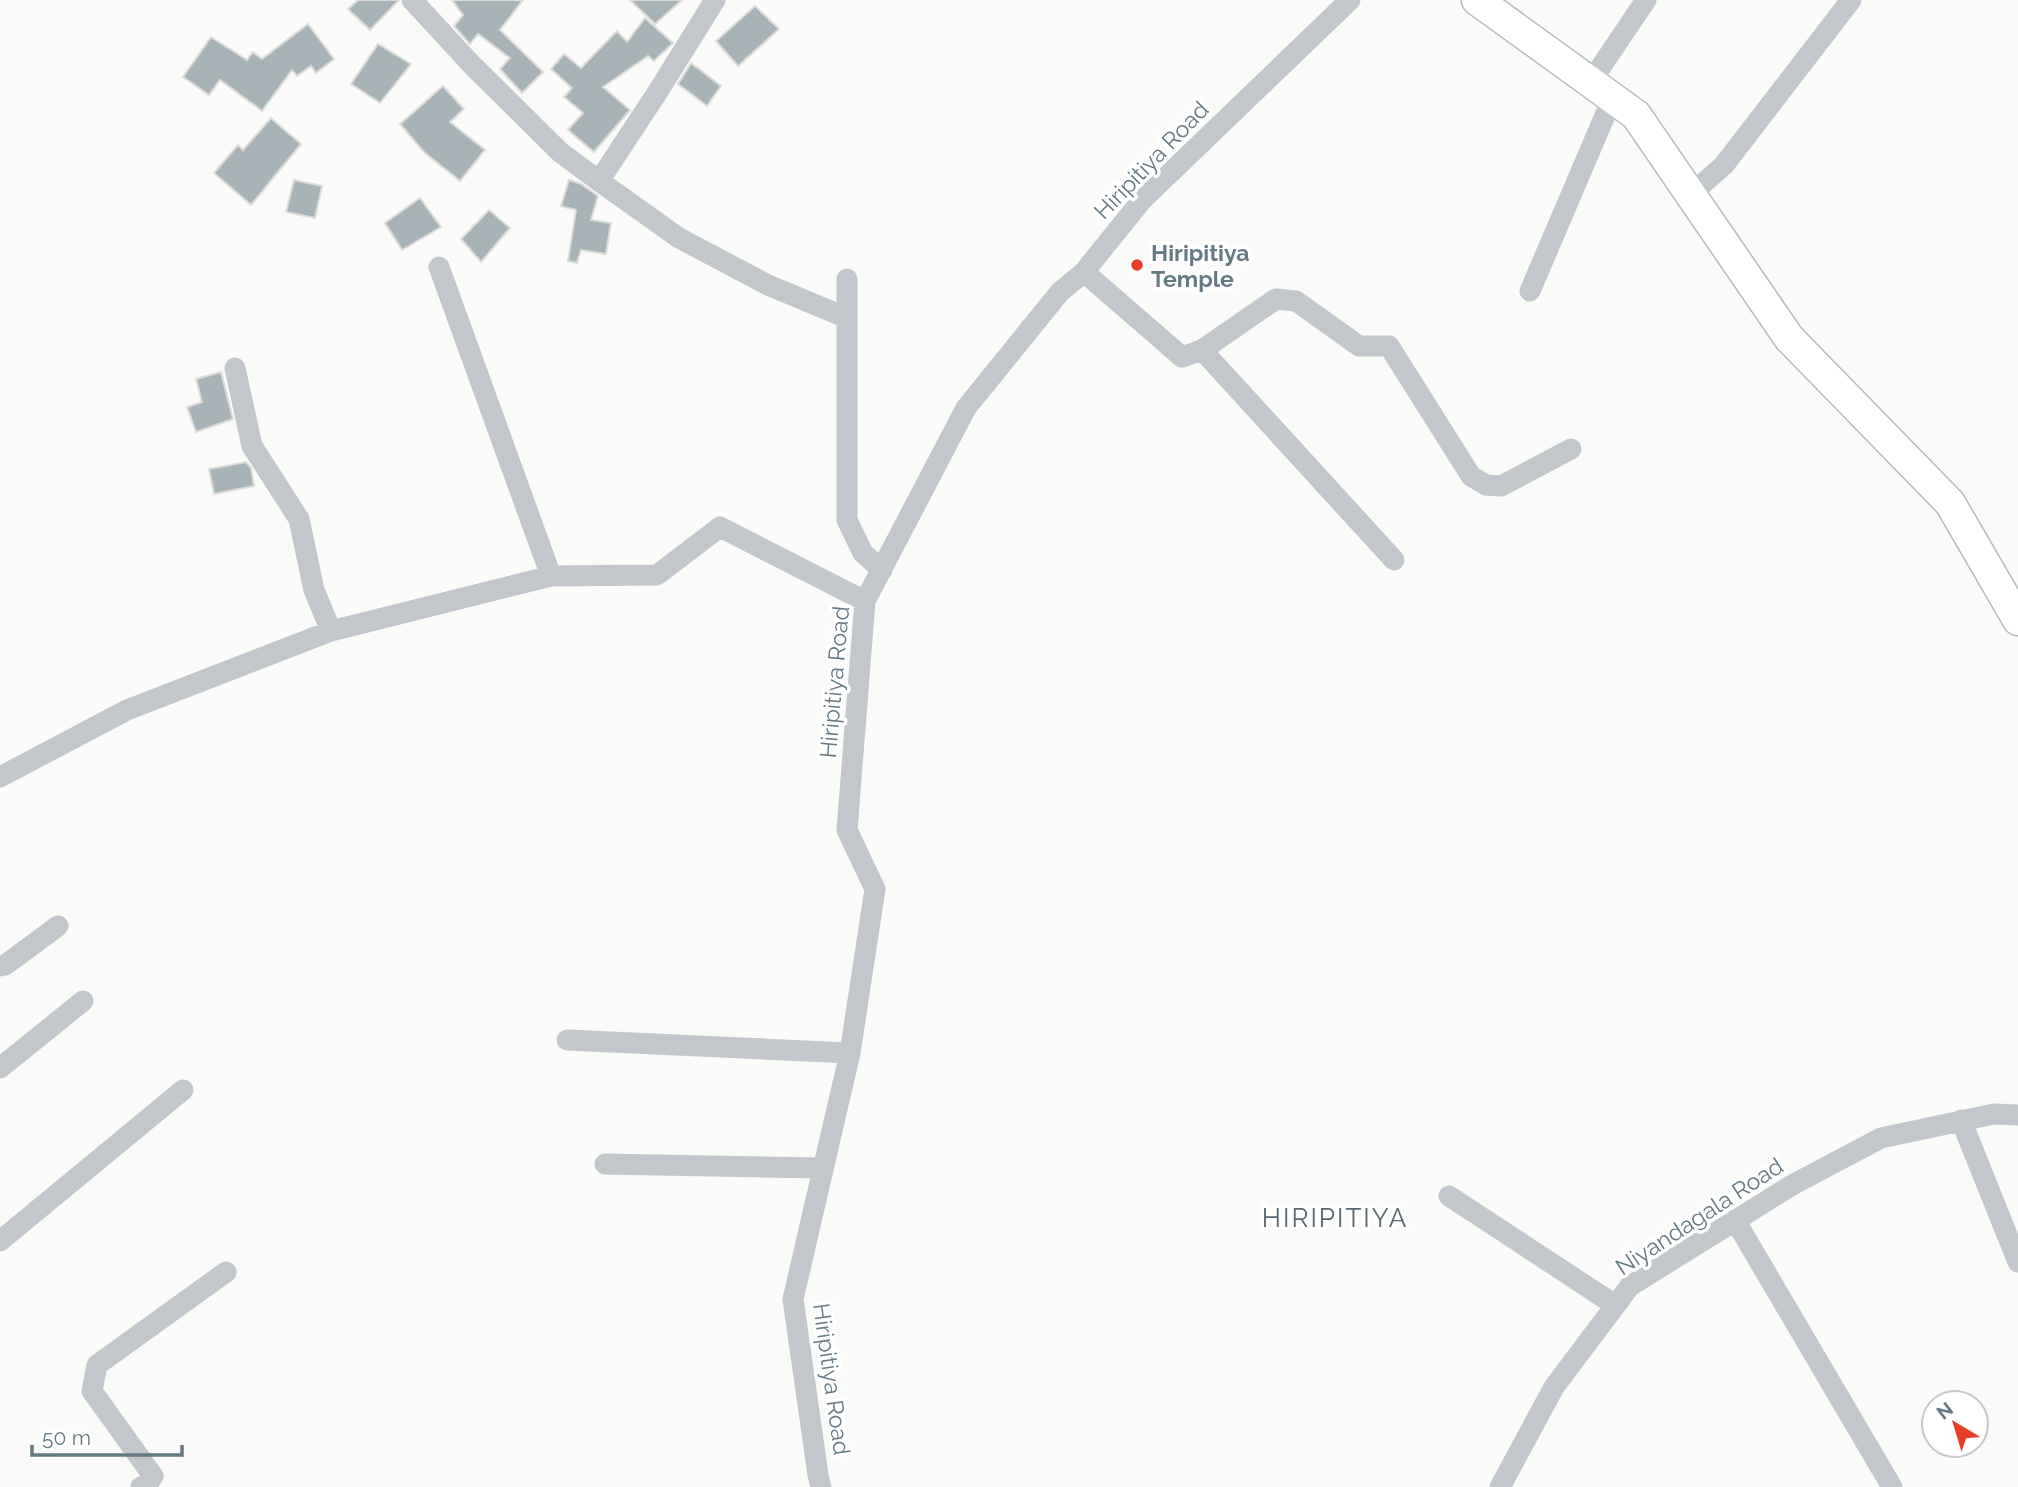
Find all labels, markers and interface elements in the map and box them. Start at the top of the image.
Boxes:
street label: Hiripitiya Road [1088,96,1214,224]
place label: Hiripitiya Temple [1151,239,1249,292]
marker: Hiripitiya Temple [1129,257,1145,273]
street label: Hiripitiya Road [814,605,854,759]
street label: Niyandagala Road [1610,1152,1788,1280]
district label: HIRIPITIYA [1262,1203,1408,1233]
street label: Hiripitiya Road [808,1302,856,1456]
north arrow [1920,1389,1990,1459]
text: N [1932,1397,1957,1424]
scale bar [32,1414,182,1458]
text: 50 m [42,1425,91,1450]

